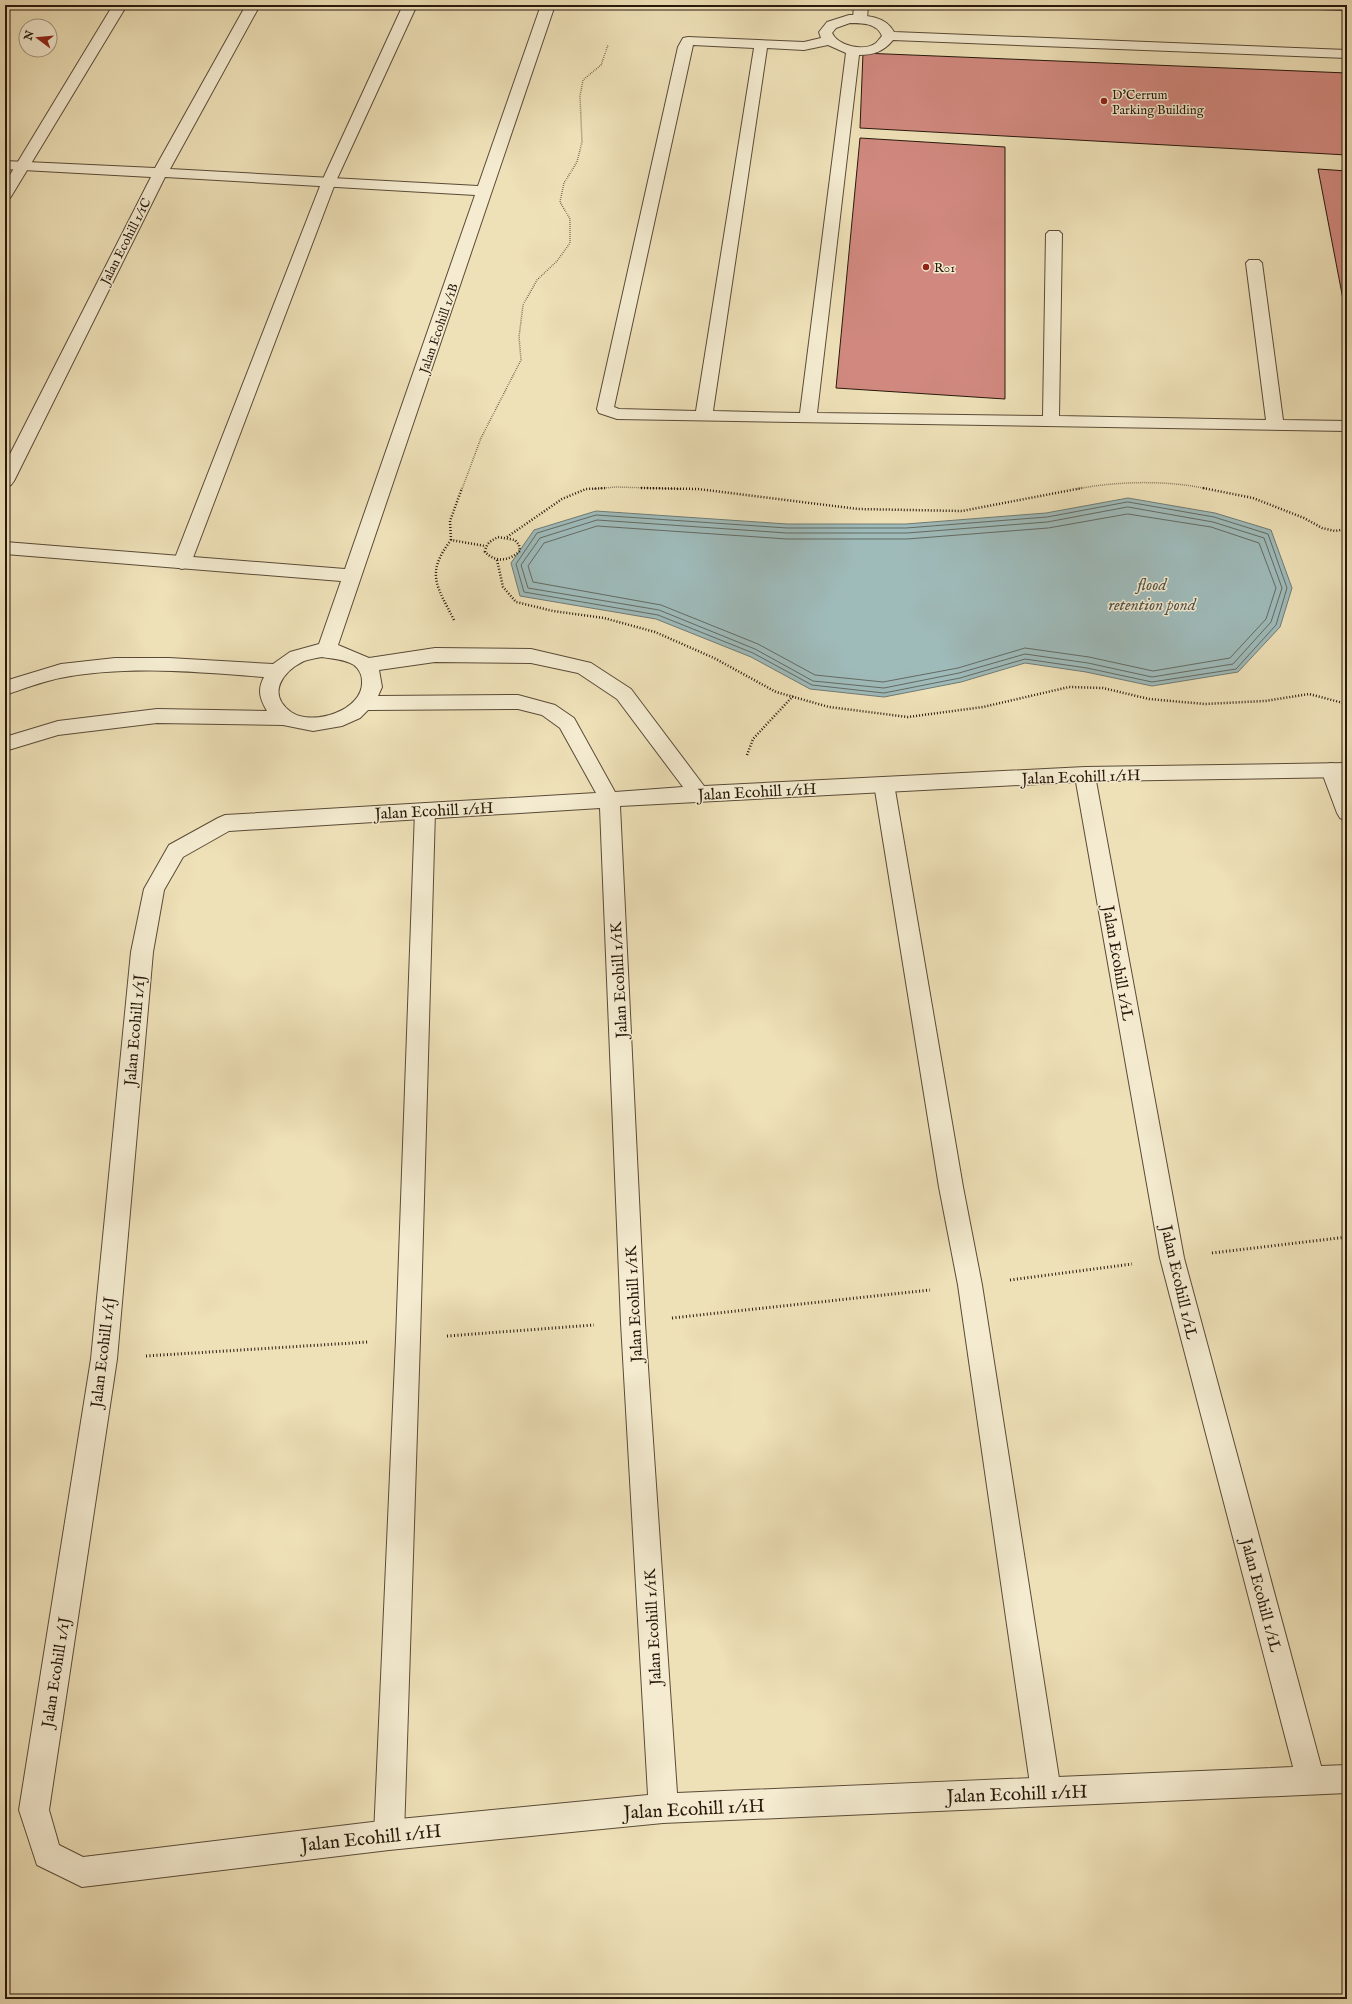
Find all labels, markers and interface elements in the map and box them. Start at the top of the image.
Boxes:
north arrow [18,18,58,58]
text: N [21,29,38,43]
place label: D'Cerrum Parking Building [1112,87,1205,119]
marker: D'Cerrum Parking Building [1099,96,1109,106]
street label: Jalan Ecohill 1/1C [96,196,155,290]
place label: R01 [934,260,955,277]
marker: R01 [921,262,931,272]
street label: Jalan Ecohill 1/1B [415,281,463,378]
water label: flood retention pond [1108,575,1197,616]
street label: Jalan Ecohill 1/1H [1019,766,1141,790]
street label: Jalan Ecohill 1/1H [695,780,817,806]
street label: Jalan Ecohill 1/1H [372,799,494,825]
street label: Jalan Ecohill 1/1L [1097,902,1137,1023]
street label: Jalan Ecohill 1/1K [607,921,633,1041]
street label: Jalan Ecohill 1/1J [121,973,151,1089]
street label: Jalan Ecohill 1/1L [1155,1221,1201,1342]
street label: Jalan Ecohill 1/1K [622,1245,648,1365]
street label: Jalan Ecohill 1/1J [87,1295,121,1411]
street label: Jalan Ecohill 1/1L [1235,1535,1285,1655]
street label: Jalan Ecohill 1/1K [641,1568,667,1688]
street label: Jalan Ecohill 1/1J [38,1615,76,1731]
street label: Jalan Ecohill 1/1H [944,1781,1088,1810]
street label: Jalan Ecohill 1/1H [621,1794,765,1826]
street label: Jalan Ecohill 1/1H [298,1820,443,1859]

